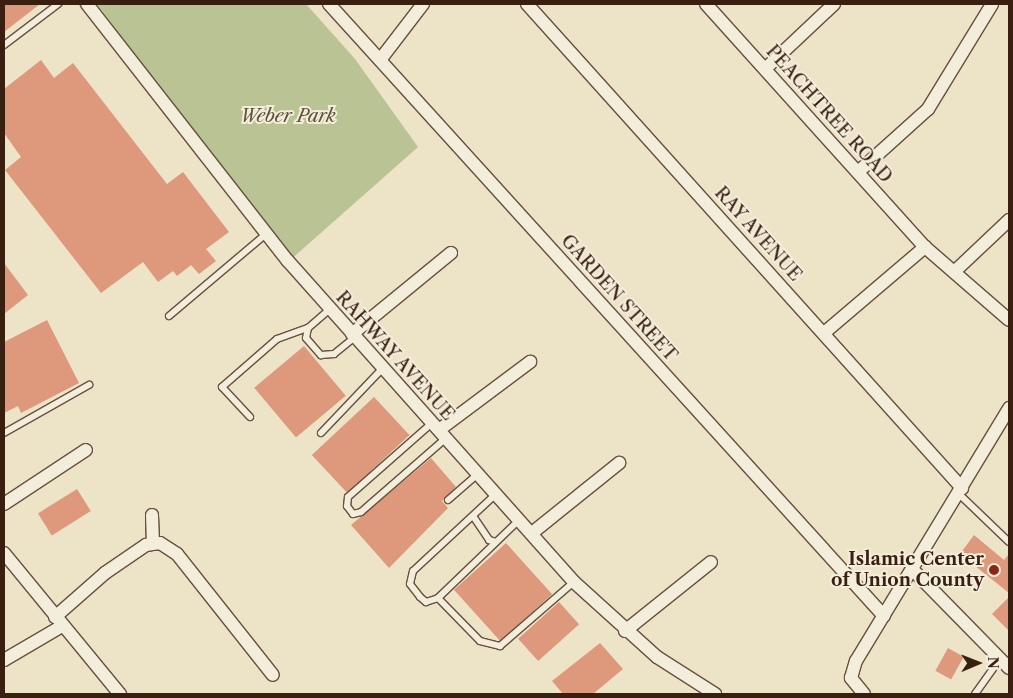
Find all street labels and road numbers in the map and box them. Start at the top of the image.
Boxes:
street label: PEACHTREE ROAD [761,41,897,187]
street label: RAY AVENUE [709,182,807,286]
street label: GARDEN STREET [556,230,682,366]
street label: RAHWAY AVENUE [331,286,459,426]

